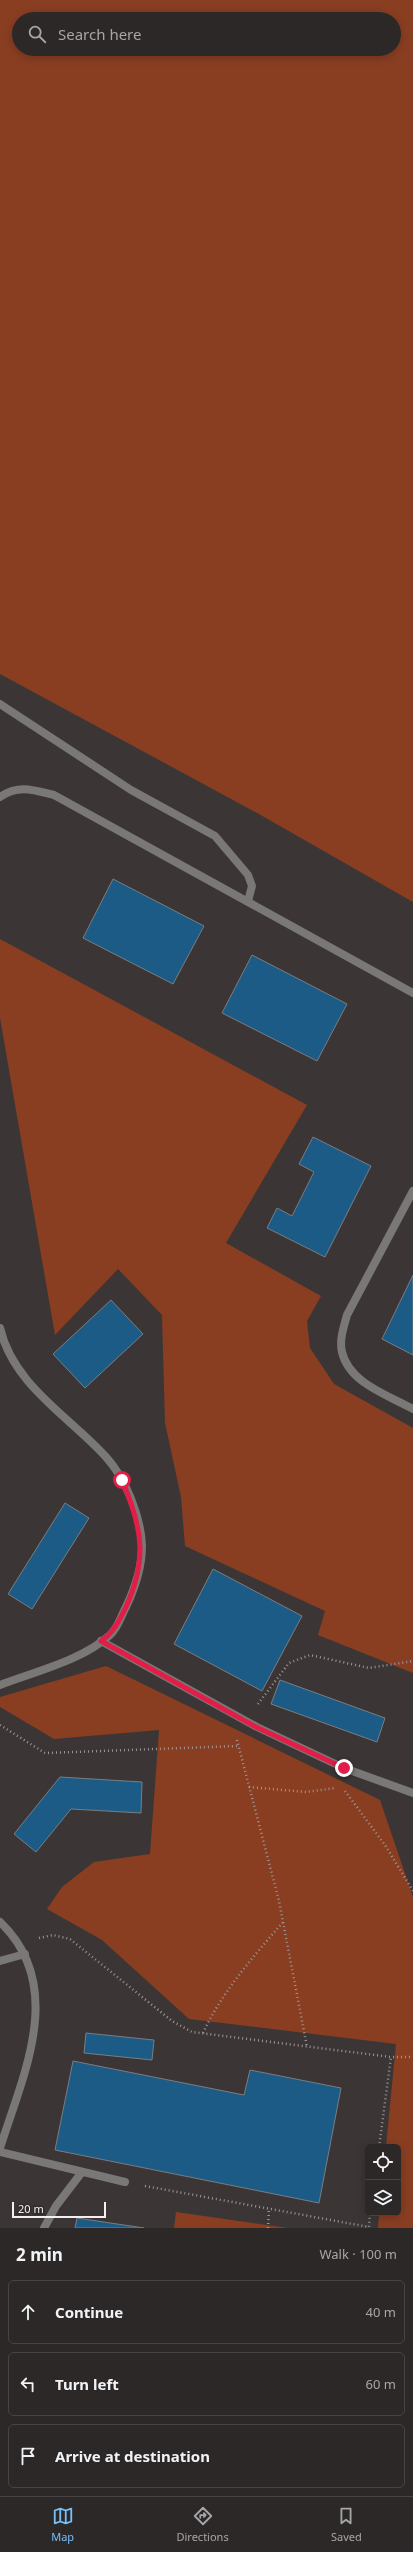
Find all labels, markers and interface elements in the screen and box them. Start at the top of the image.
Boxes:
search box [12,12,401,56]
icon: search [26,23,48,45]
text: Search here [58,24,141,44]
route start [113,1471,131,1489]
route end [335,1759,353,1777]
map controls [365,2144,401,2216]
button: locate [365,2144,401,2180]
button: layers [365,2180,401,2216]
scale bar [12,2200,106,2219]
text: 20 m [18,2201,44,2216]
text: 2 min [16,2243,63,2266]
text: Walk · 100 m [319,2245,397,2263]
icon: ahead [17,2301,39,2323]
text: Continue [55,2302,123,2322]
text: 40 m [366,2303,396,2321]
icon: left [17,2373,39,2395]
text: Turn left [55,2374,119,2394]
text: 60 m [366,2375,396,2393]
icon: arrive [17,2445,39,2467]
text: Arrive at destination [55,2446,210,2466]
tab: Map [51,2505,74,2544]
tab: Directions [176,2505,229,2544]
tab: Saved [331,2505,362,2544]

